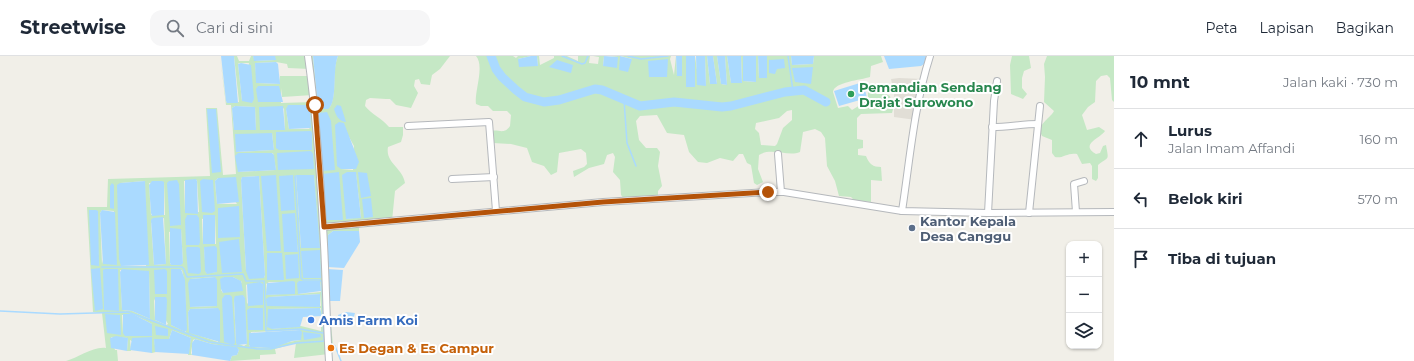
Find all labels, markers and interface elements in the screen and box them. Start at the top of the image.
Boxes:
search box [150,10,430,46]
text: Streetwise [20,16,126,39]
icon: search [164,17,186,39]
text: Cari di sini [196,18,273,37]
text: Peta [1206,19,1238,37]
text: Lapisan [1260,19,1314,37]
text: Bagikan [1336,19,1394,37]
text: 10 mnt [1130,72,1190,92]
text: Jalan kaki · 730 m [1283,74,1398,90]
place label: Pemandian Sendang Drajat Surowono [859,79,1002,110]
marker: Pemandian Sendang Drajat Surowono [846,89,856,99]
route start [306,96,324,114]
text: Lurus [1168,121,1212,140]
icon: ahead [1130,128,1152,150]
text: 160 m [1360,131,1398,147]
text: Jalan Imam Affandi [1168,140,1295,156]
route end [759,183,777,201]
icon: left [1130,188,1152,210]
text: Belok kiri [1168,189,1243,208]
text: 570 m [1358,191,1398,207]
place label: Kantor Kepala Desa Canggu [920,213,1016,244]
marker: Kantor Kepala Desa Canggu [907,223,917,233]
map controls [1066,241,1102,349]
button: + [1066,241,1102,277]
icon: arrive [1130,248,1152,270]
text: Tiba di tujuan [1168,249,1276,268]
button: − [1066,277,1102,313]
place label: Amis Farm Koi [318,312,418,328]
button: layers [1066,313,1102,349]
marker: Amis Farm Koi [306,315,316,325]
place label: Es Degan & Es Campur [339,340,494,356]
marker: Es Degan & Es Campur [326,343,336,353]

